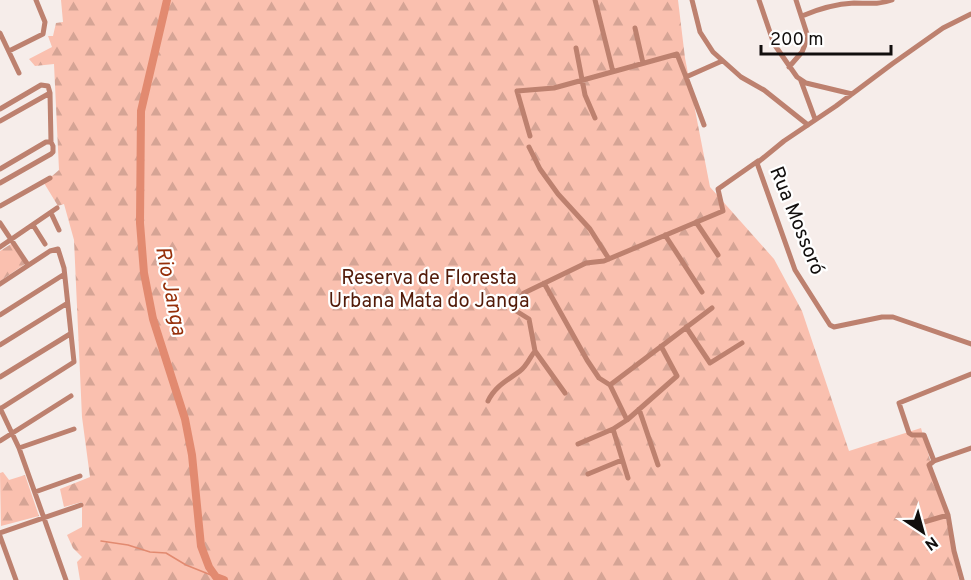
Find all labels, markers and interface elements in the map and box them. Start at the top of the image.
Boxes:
scale bar [761,18,892,56]
text: 200 m [770,29,823,52]
street label: Rua Mossoró [762,163,830,279]
water label: Rio Janga [148,244,192,338]
park label: Reserva de Floresta Urbana Mata do Janga [329,266,529,315]
north arrow [893,502,953,562]
text: N [920,531,941,554]

